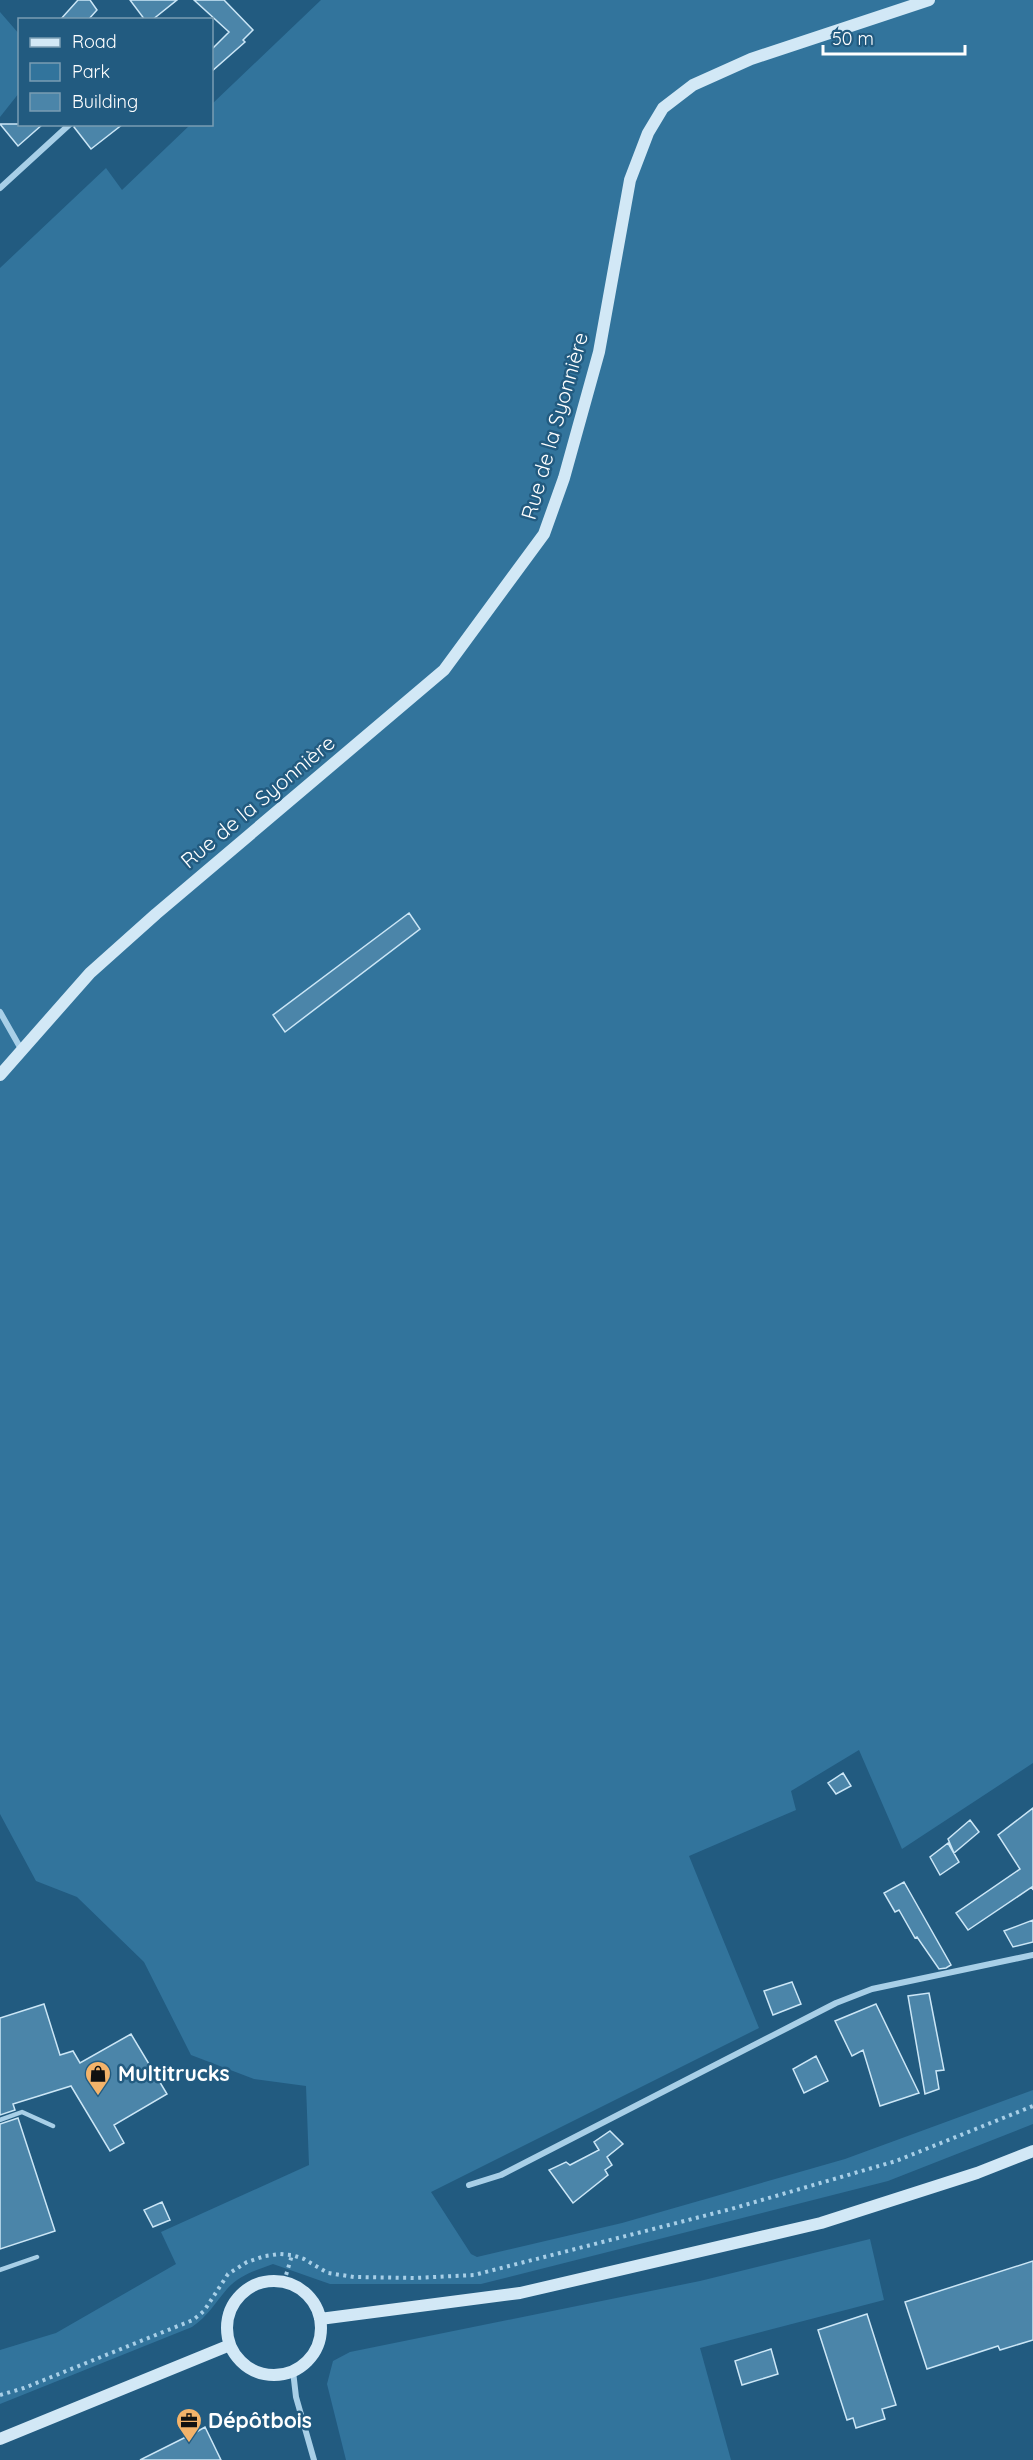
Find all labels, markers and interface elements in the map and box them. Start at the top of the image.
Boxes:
legend [18,18,213,126]
scale bar [823,18,966,56]
text: 50 m [832,27,874,50]
text: Road [72,30,117,53]
text: Park [72,60,110,83]
text: Building [72,90,138,113]
street label: Rue de la Syonnière [515,329,593,522]
street label: Rue de la Syonnière [175,729,340,873]
shop icon: Multitrucks [83,2059,113,2097]
place label: Multitrucks [118,2060,230,2086]
office icon: Dépôtbois [174,2406,204,2444]
place label: Dépôtbois [208,2407,312,2433]

